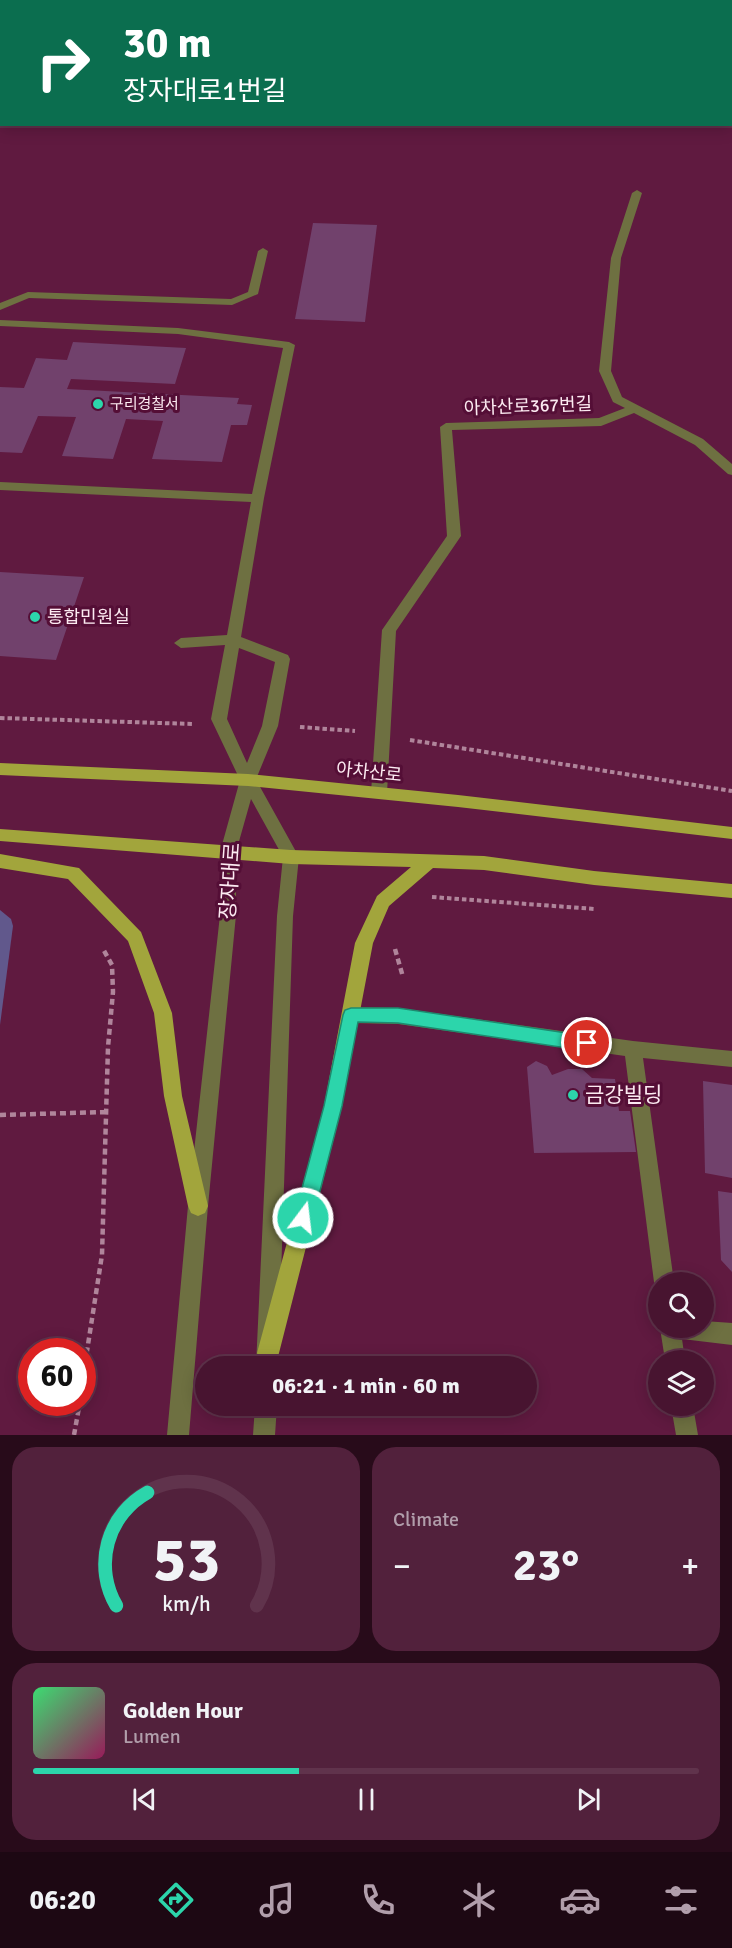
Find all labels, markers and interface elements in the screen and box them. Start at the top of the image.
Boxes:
text: 30 m [123,18,212,69]
icon: right [24,24,102,102]
text: 장자대로1번길 [123,75,287,108]
street label: 아차산로367번길 [463,393,593,419]
place label: 구리경찰서 [110,395,179,413]
marker: 구리경찰서 [91,397,105,411]
place label: 통합민원실 [47,606,130,628]
marker: 통합민원실 [28,610,42,624]
street label: 아차산로 [335,758,403,786]
street label: 장자대로 [214,842,246,920]
pin [561,1017,612,1068]
icon: arrive [570,1026,603,1059]
place label: 금강빌딩 [585,1082,662,1108]
marker: 금강빌딩 [566,1088,580,1102]
position arrow [271,1186,335,1250]
map controls [648,1272,714,1416]
button: search [648,1272,714,1338]
speed limit sign: 60 [18,1338,96,1416]
button: layers [648,1350,714,1416]
text: 06:21 · 1 min · 60 m [272,1372,460,1399]
text: Climate [393,1507,459,1532]
text: 53 [152,1521,220,1598]
text: 23° [513,1538,579,1593]
text: − [393,1546,411,1587]
text: + [681,1546,699,1587]
text: km/h [162,1591,210,1617]
text: Golden Hour [123,1697,243,1724]
text: Lumen [123,1724,181,1749]
icon: previous [128,1783,161,1816]
icon: pause [350,1783,383,1816]
icon: next [572,1783,605,1816]
icon: directions [155,1879,197,1921]
icon: music [256,1879,298,1921]
icon: phone [357,1879,399,1921]
icon: climate [458,1879,500,1921]
icon: car [559,1879,601,1921]
icon: filters [660,1879,702,1921]
text: 06:20 [30,1884,96,1917]

